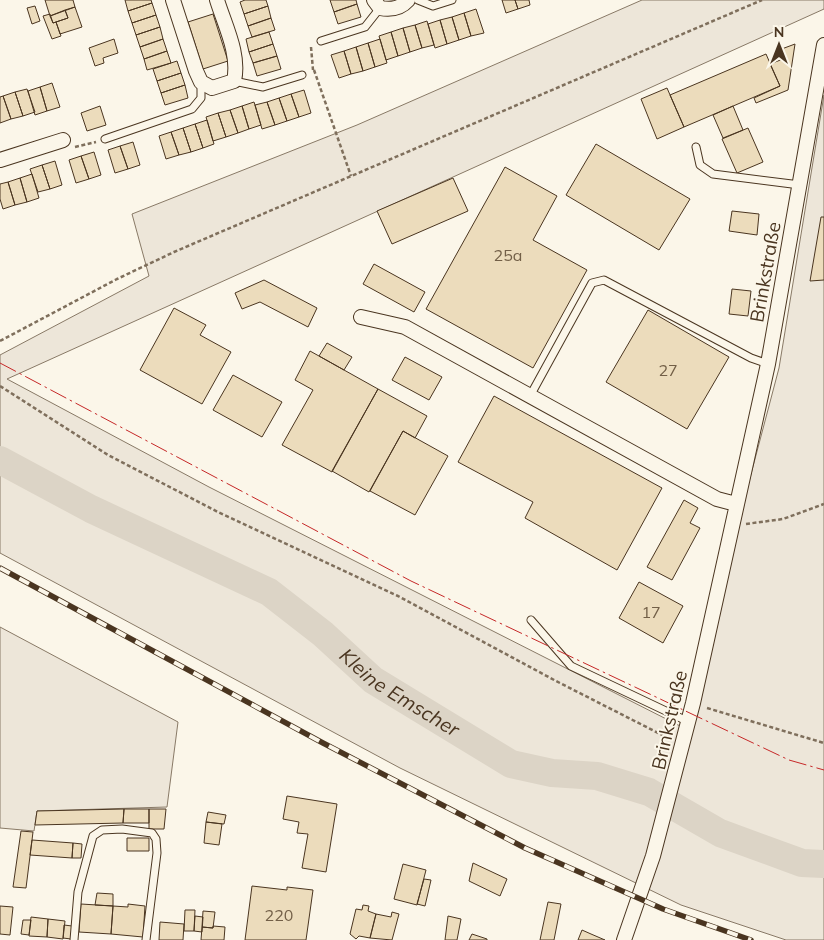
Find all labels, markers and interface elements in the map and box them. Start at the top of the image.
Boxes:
north arrow [754,20,804,70]
text: N [774,23,784,41]
street label: Brinkstraße [744,220,786,324]
house number: 25a [494,245,522,265]
house number: 27 [658,360,678,380]
house number: 17 [641,602,661,622]
water label: Kleine Emscher [335,643,465,742]
street label: Brinkstraße [646,668,692,772]
house number: 220 [265,905,293,925]

